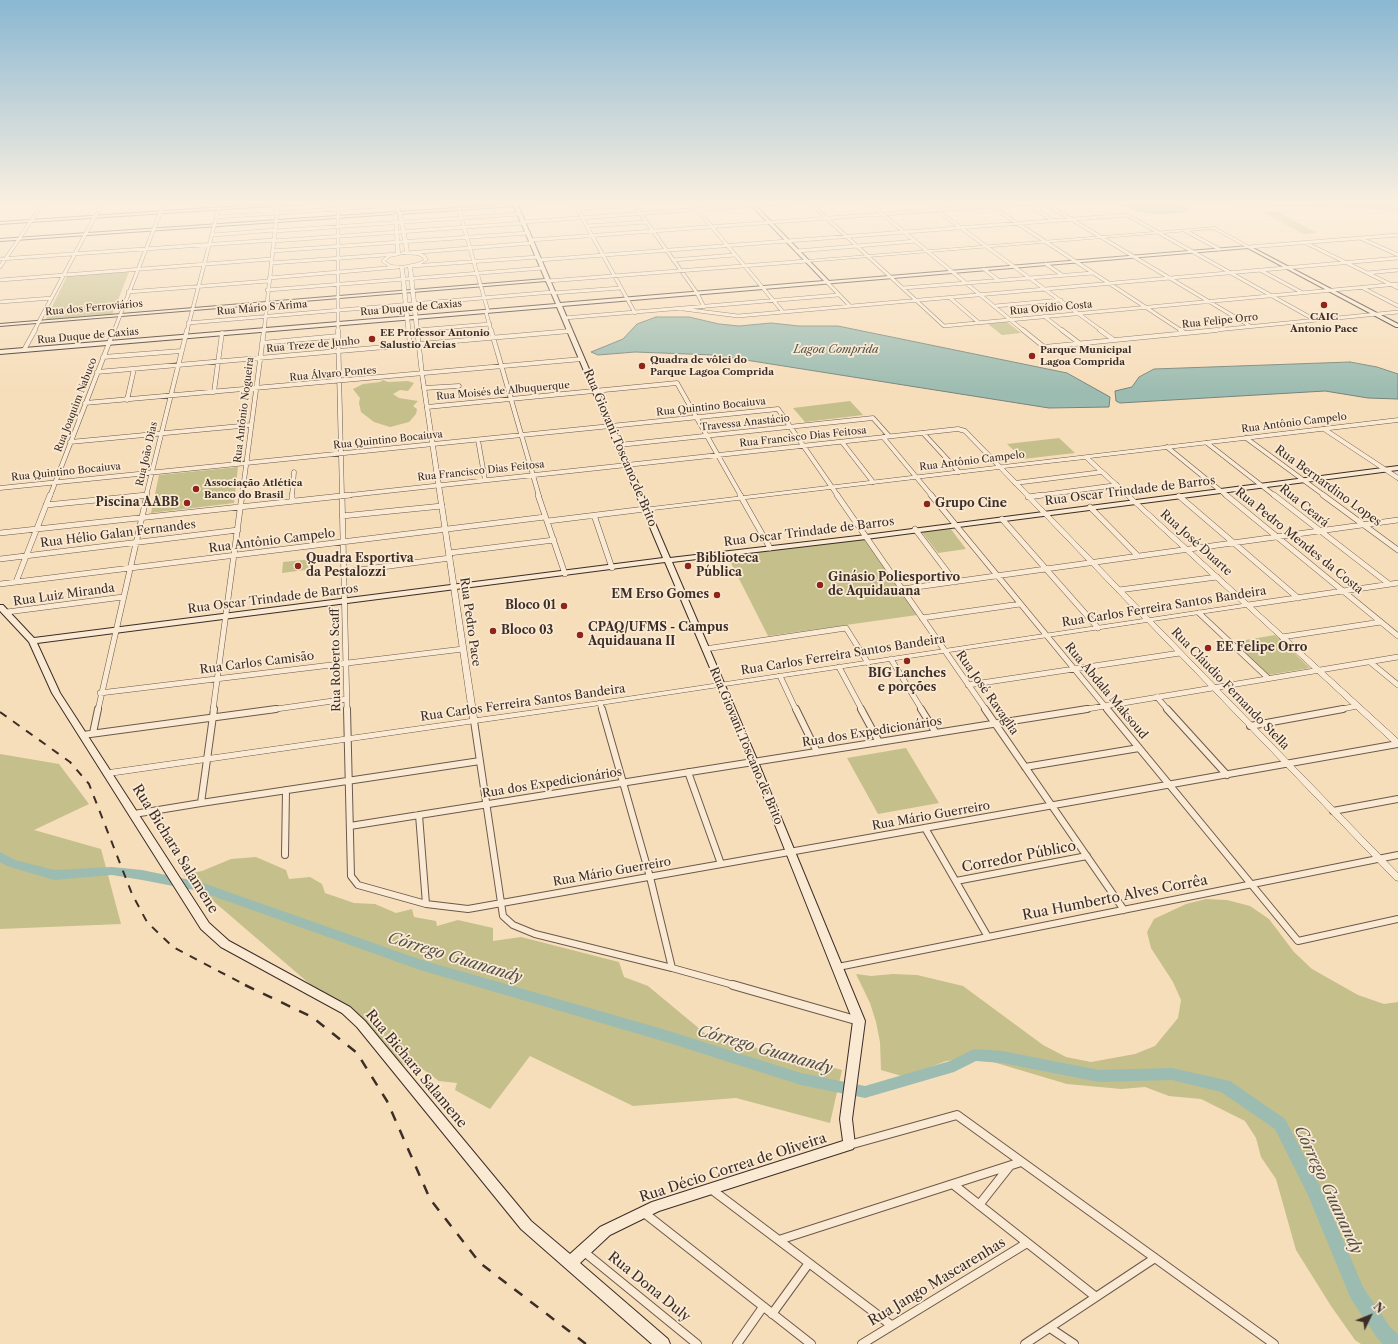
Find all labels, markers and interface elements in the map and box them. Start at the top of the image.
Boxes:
street label: Rua dos Ferroviários [45,298,143,318]
street label: Rua Mário S Arima [216,298,308,318]
street label: Rua Duque de Caxias [360,298,462,318]
street label: Rua Ovídio Costa [1009,298,1093,318]
marker: CAIC Antonio Pace [1319,300,1329,310]
street label: Rua Felipe Orro [1181,311,1259,331]
place label: CAIC Antonio Pace [1290,311,1358,334]
street label: Rua Duque de Caxias [37,326,139,346]
place label: EE Professor Antonio Salustio Areias [380,327,490,350]
marker: EE Professor Antonio Salustio Areias [367,334,377,344]
street label: Rua Treze de Junho [266,335,360,355]
water label: Lagoa Comprida [794,343,878,357]
place label: Parque Municipal Lagoa Comprida [1040,344,1131,368]
marker: Parque Municipal Lagoa Comprida [1027,351,1037,361]
place label: Quadra de vôlei do Parque Lagoa Comprida [650,354,774,378]
street label: Rua Joaquim Nabuco [52,356,100,454]
street label: Rua Antônio Nogueira [232,356,256,464]
marker: Quadra de vôlei do Parque Lagoa Comprida [637,361,647,371]
street label: Rua Álvaro Pontes [289,364,377,384]
street label: Rua Giovani Toscano de Brito [580,367,660,529]
street label: Rua Moisés de Albuquerque [436,379,570,403]
street label: Rua Quintino Bocaiuva [656,395,766,419]
street label: Rua Antônio Campelo [1241,411,1347,435]
street label: Travessa Anastácio [700,412,790,434]
street label: Rua João Dias [134,421,160,487]
street label: Rua Francisco Dias Feitosa [739,424,867,450]
street label: Rua Quintino Bocaiuva [333,428,443,452]
street label: Rua Bernardino Lopes [1272,443,1384,529]
street label: Rua Antônio Campelo [919,449,1025,473]
street label: Rua Francisco Dias Feitosa [417,458,545,484]
street label: Rua Quintino Bocaiuva [11,460,121,484]
street label: Rua Oscar Trindade de Barros [1044,473,1216,509]
place label: Associação Atlética Banco do Brasil [204,477,302,500]
street label: Rua Ceará [1276,482,1332,530]
marker: Associação Atlética Banco do Brasil [191,484,201,494]
street label: Rua Pedro Mendes da Costa [1232,485,1366,597]
place label: Piscina AABB [96,496,179,510]
place label: Grupo Cine [935,497,1007,511]
marker: Piscina AABB [182,498,192,508]
marker: Grupo Cine [922,499,932,509]
street label: Rua José Duarte [1157,507,1235,579]
street label: Rua Oscar Trindade de Barros [723,514,895,550]
street label: Rua Hélio Galan Fernandes [39,517,197,551]
street label: Rua Antônio Campelo [208,526,336,556]
place label: Quadra Esportiva da Pestalozzi [306,552,414,580]
place label: Biblioteca Pública [696,552,759,580]
marker: Quadra Esportiva da Pestalozzi [293,561,303,571]
marker: Biblioteca Pública [683,561,693,571]
place label: Ginásio Poliesportivo de Aquidauana [828,571,960,599]
street label: Rua Pedro Pace [457,576,483,668]
marker: Ginásio Poliesportivo de Aquidauana [815,580,825,590]
street label: Rua Luiz Miranda [12,581,116,609]
street label: Rua Oscar Trindade de Barros [187,581,359,617]
street label: Rua Carlos Ferreira Santos Bandeira [1061,584,1267,630]
place label: EM Erso Gomes [611,588,709,602]
marker: EM Erso Gomes [712,590,722,600]
place label: Bloco 01 [505,599,556,613]
marker: Bloco 01 [559,601,569,611]
street label: Rua Roberto Scaff [328,608,344,712]
place label: CPAQ/UFMS - Campus Aquidauana II [588,621,728,649]
place label: Bloco 03 [501,624,553,638]
street label: Rua Cláudio Fernando Stella [1168,625,1292,753]
marker: Bloco 03 [488,626,498,636]
marker: CPAQ/UFMS - Campus Aquidauana II [575,630,585,640]
street label: Rua Carlos Ferreira Santos Bandeira [740,632,946,678]
street label: Rua Abdala Maksoud [1062,640,1150,742]
place label: EE Felipe Orro [1216,641,1307,655]
marker: EE Felipe Orro [1203,643,1213,653]
street label: Rua José Ravaglia [953,648,1021,738]
street label: Rua Carlos Camisão [199,649,315,677]
marker: BIG Lanches e porções [902,656,912,666]
street label: Rua Giovani Toscano de Brito [706,665,786,827]
place label: BIG Lanches e porções [868,667,946,695]
street label: Rua Carlos Ferreira Santos Bandeira [420,681,626,725]
street label: Rua dos Expedicionários [801,714,943,750]
street label: Rua dos Expedicionários [481,765,623,801]
street label: Rua Bichara Salamene [128,781,222,917]
street label: Rua Mário Guerreiro [871,799,991,833]
street label: Corredor Público [960,838,1078,876]
street label: Rua Mário Guerreiro [552,855,672,889]
street label: Rua Humberto Alves Corrêa [1021,872,1209,924]
water label: Córrego Guanandy [385,928,525,988]
street label: Rua Bichara Salamene [362,1006,470,1132]
water label: Córrego Guanandy [695,1022,835,1078]
water label: Córrego Guanandy [1290,1123,1366,1257]
street label: Rua Décio Correa de Oliveira [637,1130,829,1206]
street label: Rua Jango Mascarenhas [865,1234,1009,1330]
street label: Rua Dona Duly [604,1249,694,1325]
north arrow [1350,1296,1390,1336]
text: N [1370,1300,1387,1316]

